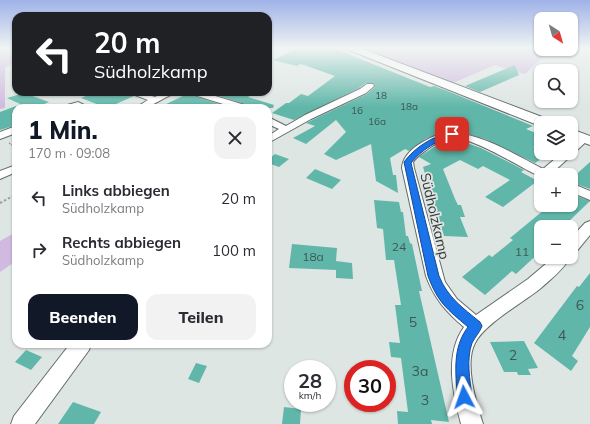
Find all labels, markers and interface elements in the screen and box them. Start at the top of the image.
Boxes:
north arrow [534,12,578,56]
map controls [534,12,578,264]
text: 20 m [94,25,160,60]
icon: left [28,28,80,80]
text: Südholzkamp [94,60,207,83]
button: search [534,64,578,108]
house number: 18 [375,89,387,102]
house number: 18a [400,100,418,113]
house number: 16 [351,104,363,117]
text: 1 Min. [28,115,98,145]
house number: 16a [368,115,386,128]
button: layers [534,116,578,160]
button: close [214,117,256,159]
pin [435,117,469,151]
icon: arrive [441,123,463,145]
text: 170 m · 09:08 [28,145,110,161]
button: + [534,168,578,212]
street label: Südholzkamp [416,171,454,261]
text: Links abbiegen [62,181,170,200]
icon: left [28,187,50,209]
text: 20 m [221,189,256,208]
text: Südholzkamp [62,200,144,216]
button: − [534,220,578,264]
text: Rechts abbiegen [62,233,181,252]
icon: right [28,239,50,261]
house number: 24 [392,239,406,254]
text: 100 m [212,241,256,260]
house number: 11 [515,244,529,259]
house number: 18a [302,249,324,264]
text: Südholzkamp [62,252,144,268]
button: Beenden [28,294,138,340]
button: Teilen [146,294,256,340]
house number: 6 [576,296,584,314]
house number: 5 [409,313,417,331]
house number: 4 [558,326,567,344]
house number: 2 [509,346,517,364]
speed limit sign: 30 [344,360,396,412]
house number: 3a [412,362,428,380]
text: 28 [298,368,322,393]
position arrow [443,376,485,418]
text: km/h [299,389,321,402]
house number: 3 [421,391,429,409]

